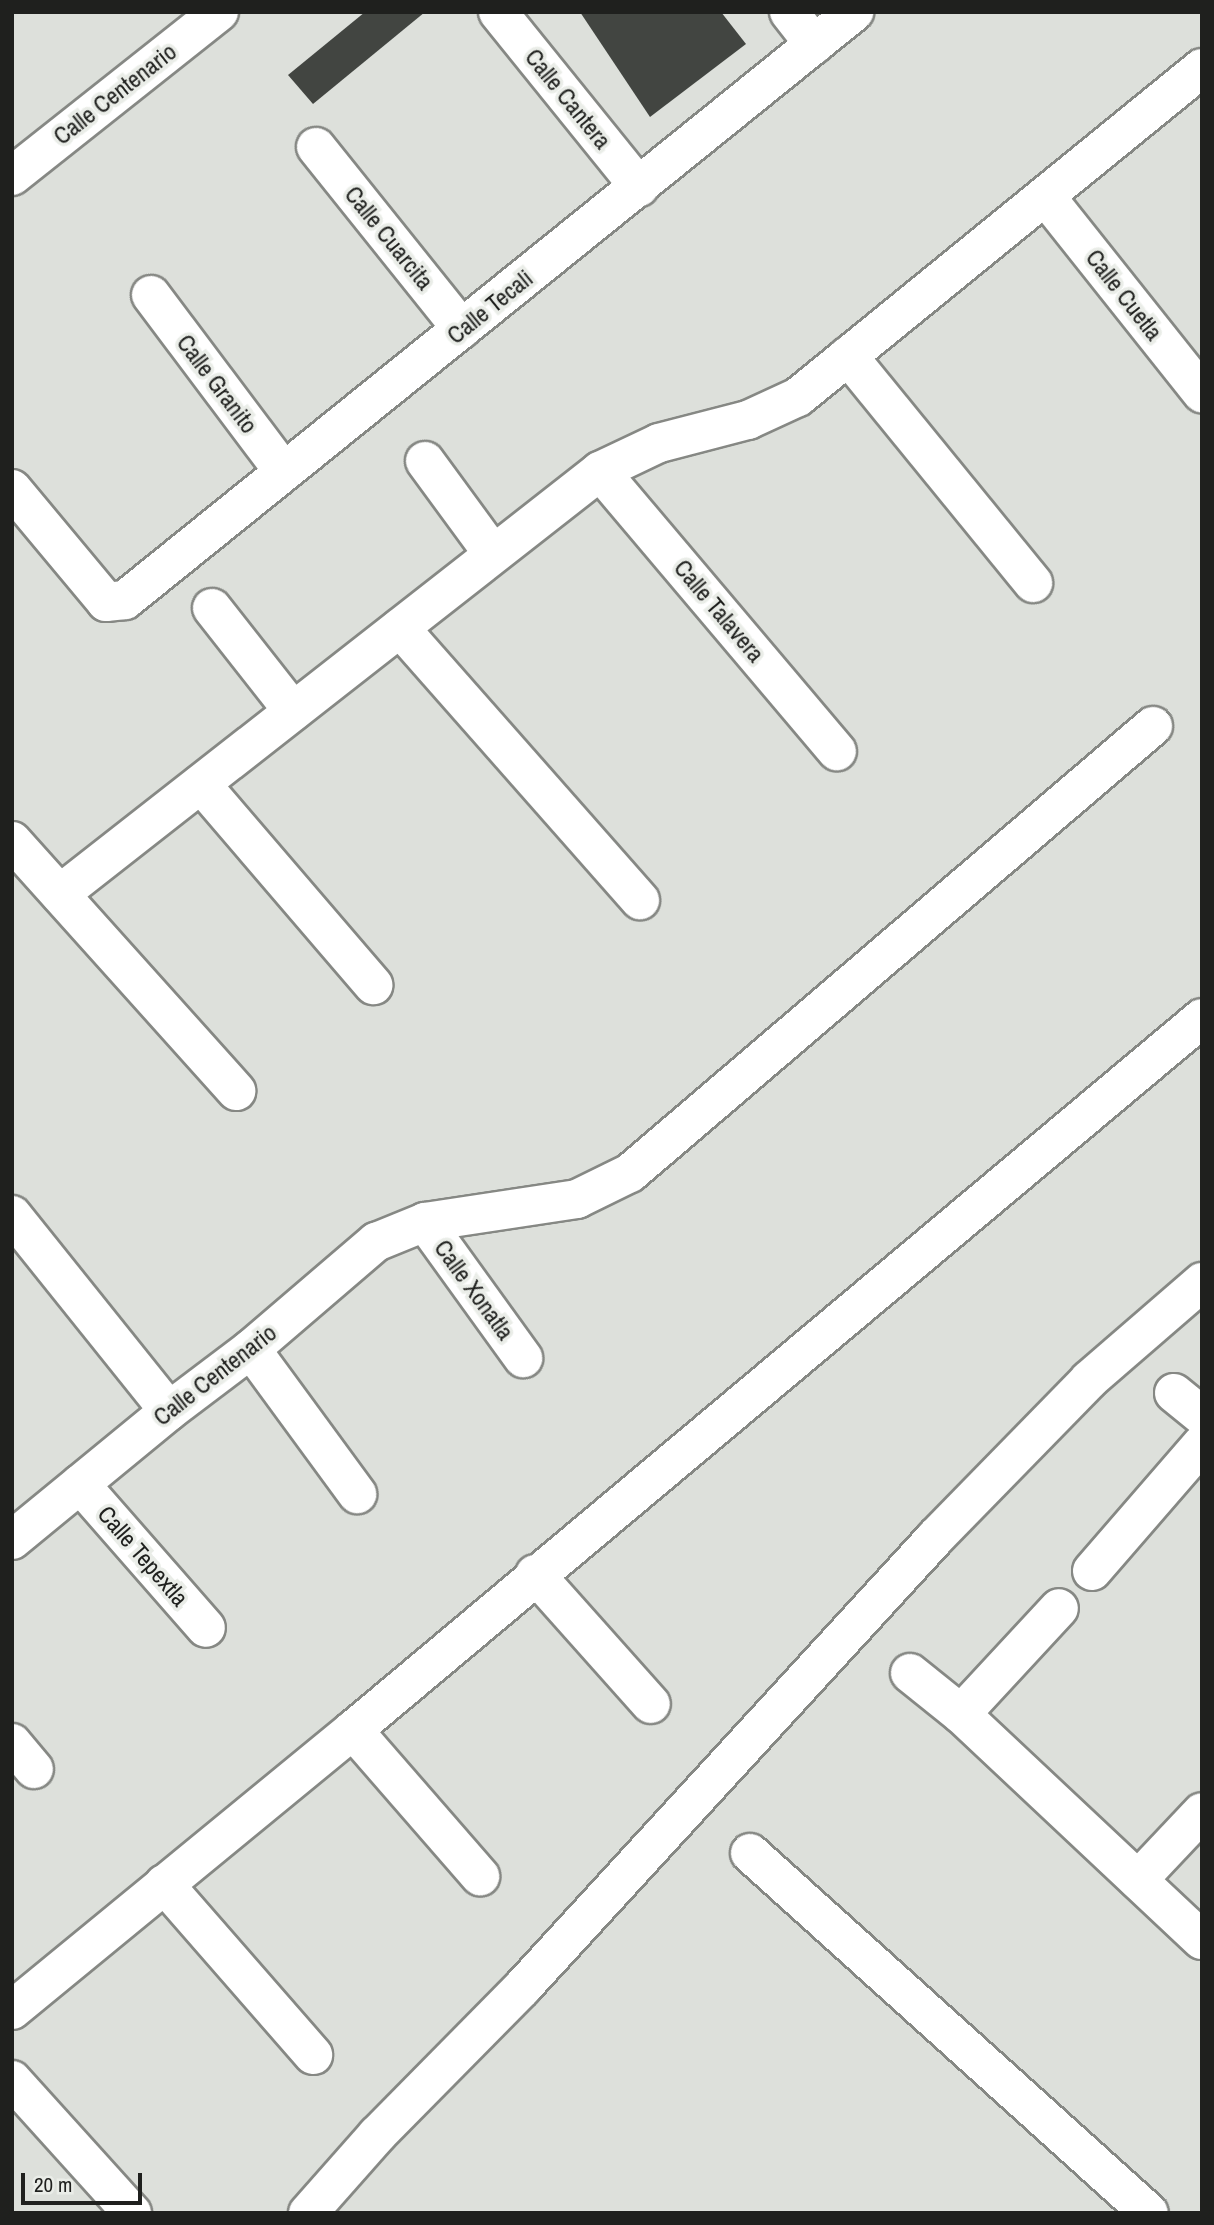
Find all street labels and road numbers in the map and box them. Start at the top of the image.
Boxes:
street label: Calle Centenario [48,37,182,151]
street label: Calle Cantera [519,43,617,155]
street label: Calle Cuarcita [339,180,439,296]
street label: Calle Cuetla [1080,244,1168,346]
street label: Calle Tecali [441,264,539,350]
street label: Calle Granito [171,329,263,439]
street label: Calle Talavera [668,554,770,668]
street label: Calle Xonatla [428,1234,520,1346]
street label: Calle Centenario [148,1318,282,1432]
street label: Calle Tepextla [92,1500,194,1612]

